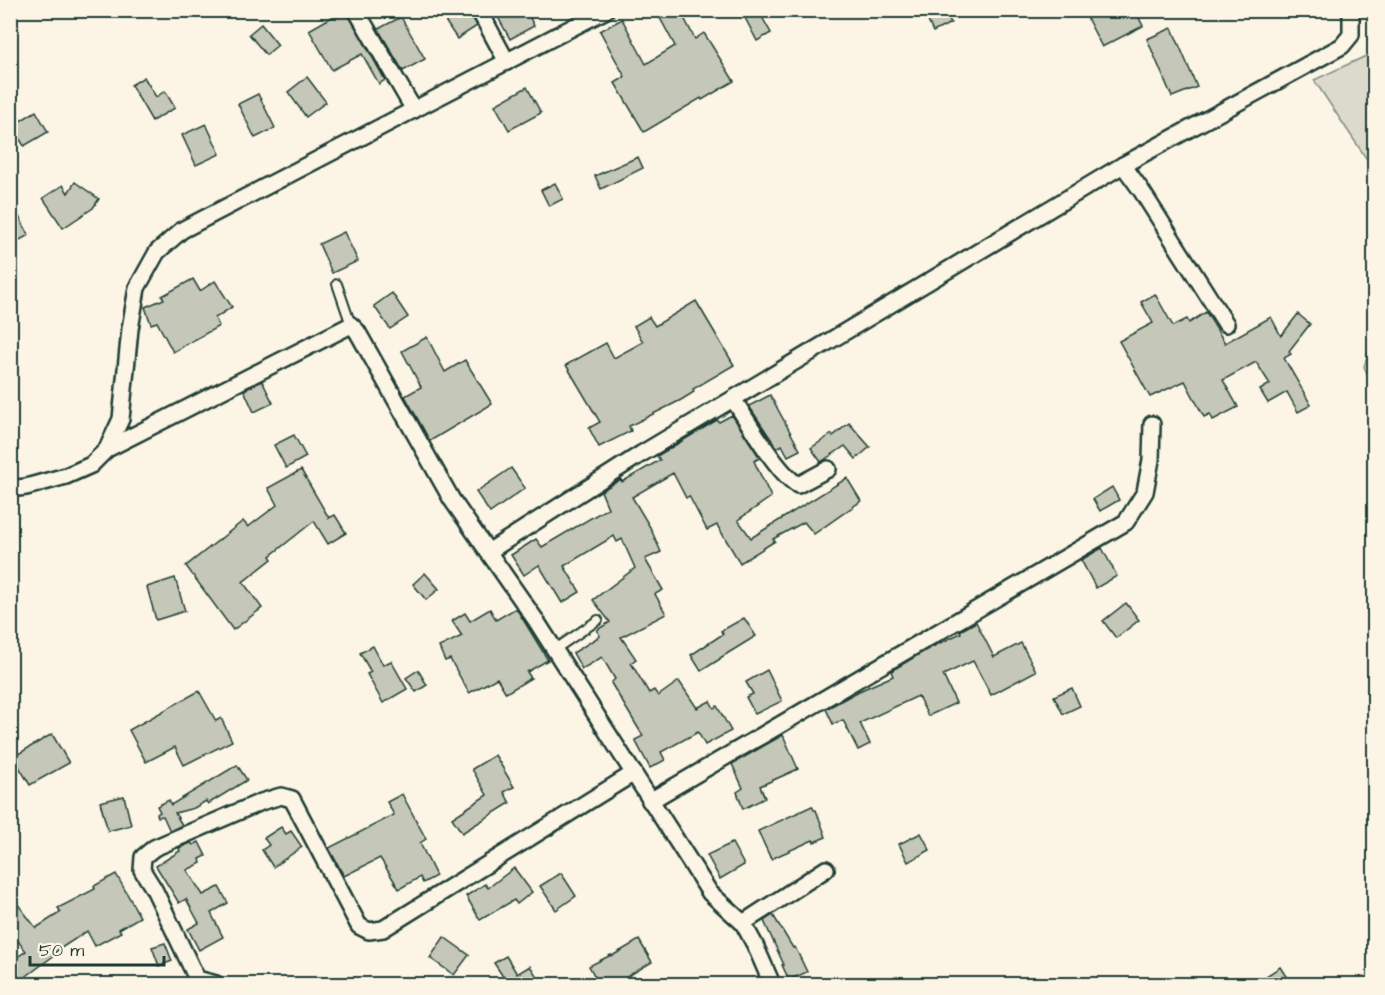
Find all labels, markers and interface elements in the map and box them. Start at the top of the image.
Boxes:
scale bar [30,929,164,967]
text: 50 m [39,938,84,963]

